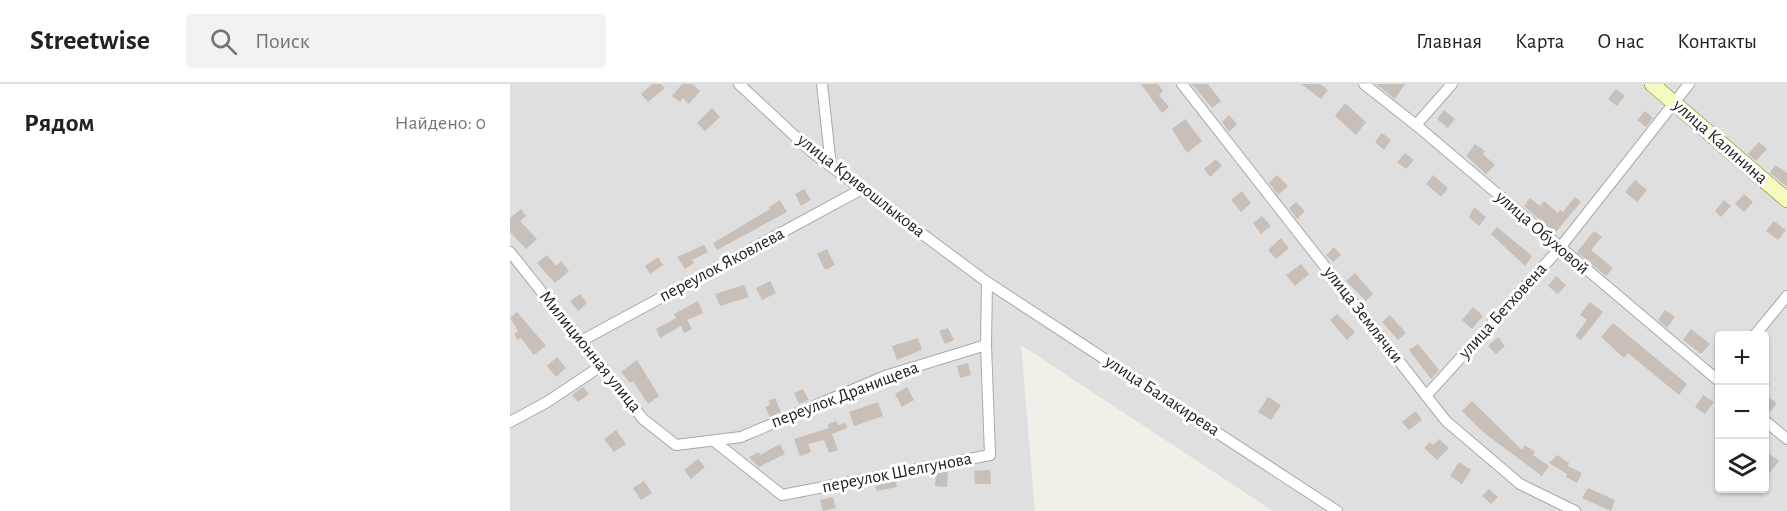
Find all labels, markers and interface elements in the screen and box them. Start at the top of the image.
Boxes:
search box [186,14,606,68]
icon: search [207,25,240,58]
text: Streetwise [30,27,150,55]
text: Поиск [255,30,310,52]
text: Главная [1416,31,1482,52]
text: Карта [1515,31,1564,52]
text: О нас [1597,31,1644,52]
text: Контакты [1677,31,1757,52]
street label: улица Калинина [1669,96,1771,188]
text: Рядом [24,110,95,136]
text: Найдено: 0 [395,113,486,133]
street label: улица Кривошлыкова [793,130,928,241]
street label: улица Обуховой [1491,186,1593,278]
street label: переулок Яковлева [657,224,787,306]
street label: улица Бетховена [1455,260,1550,363]
street label: улица Землячки [1319,263,1406,367]
street label: Милиционная улица [536,288,644,416]
map controls [1715,331,1769,493]
button: + [1715,331,1769,385]
street label: улица Балакирева [1101,352,1223,440]
street label: переулок Дранищева [769,359,921,431]
button: − [1715,385,1769,439]
button: layers [1715,439,1769,493]
street label: переулок Шелгунова [821,450,973,496]

